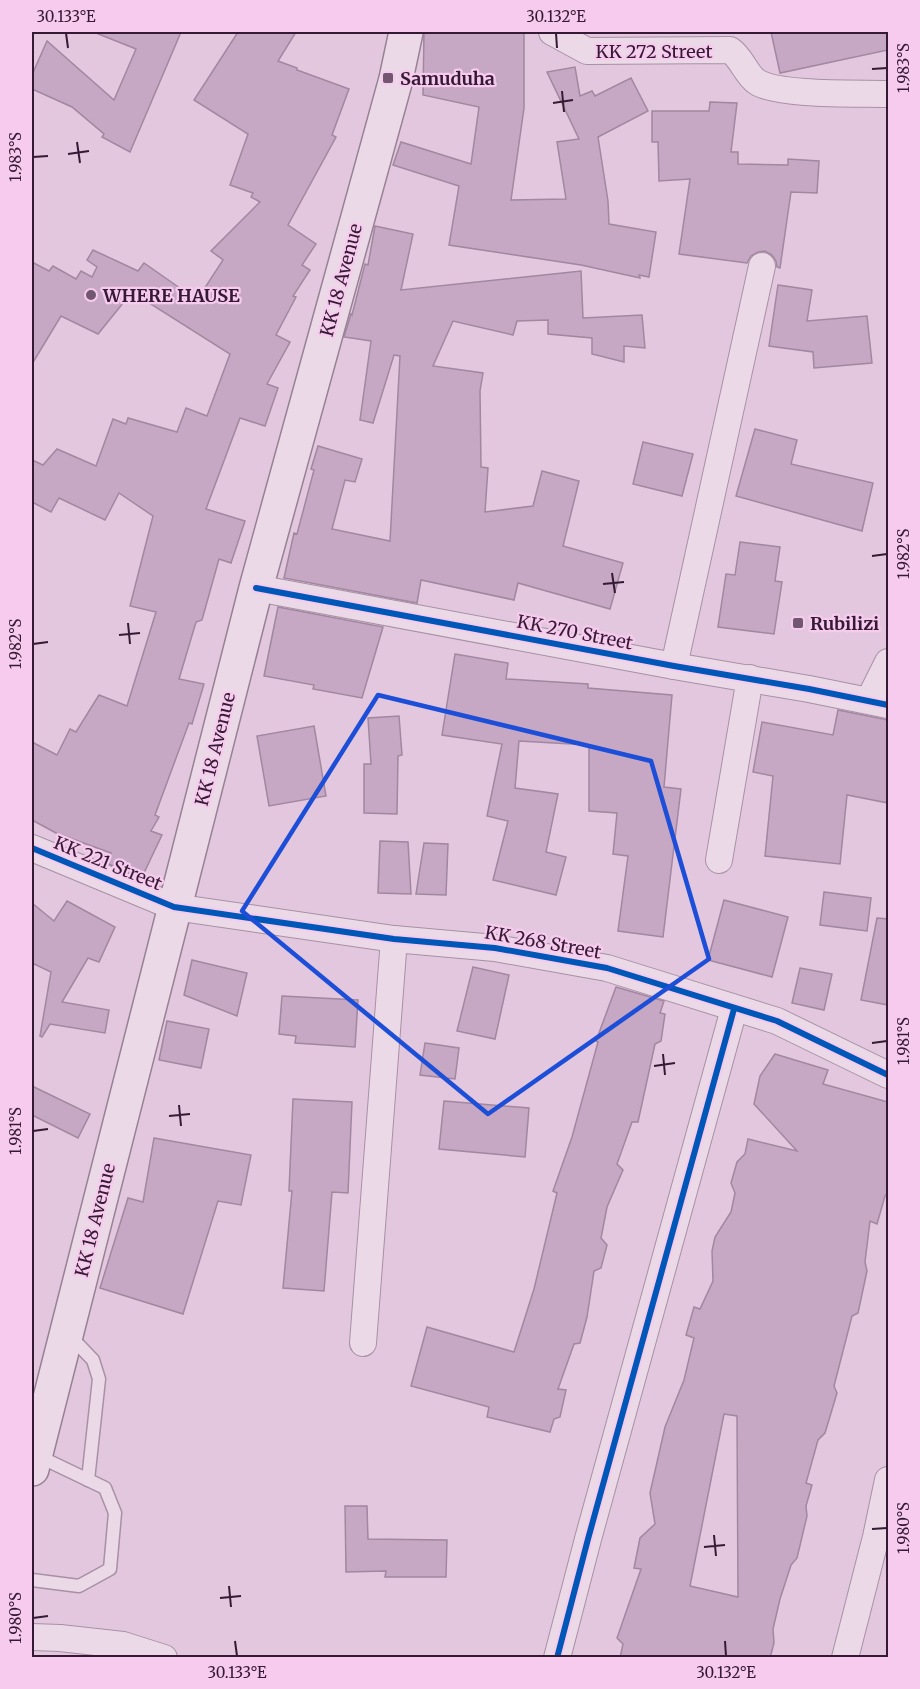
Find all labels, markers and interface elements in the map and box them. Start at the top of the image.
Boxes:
text: 30.133°E [36,7,96,26]
text: 30.132°E [526,7,586,26]
street label: KK 272 Street [596,40,712,63]
text: 1.983°S [894,43,913,93]
place label: Samuduha [400,67,495,90]
marker: Samuduha [381,71,395,85]
text: 1.983°S [6,132,25,182]
street label: KK 18 Avenue [315,221,367,339]
place label: WHERE HAUSE [102,284,240,307]
marker: WHERE HAUSE [84,288,98,302]
text: 1.982°S [894,529,913,579]
street label: KK 270 Street [515,609,635,655]
place label: Rubilizi [810,612,879,635]
marker: Rubilizi [791,616,805,630]
text: 1.982°S [6,619,25,669]
street label: KK 18 Avenue [190,690,240,808]
street label: KK 221 Street [51,831,165,895]
street label: KK 268 Street [483,920,603,964]
text: 1.981°S [894,1017,913,1065]
text: 1.981°S [6,1107,25,1155]
street label: KK 18 Avenue [70,1161,120,1279]
text: 1.980°S [894,1502,913,1554]
text: 1.980°S [6,1592,25,1644]
text: 30.133°E [207,1663,267,1682]
text: 30.132°E [696,1663,756,1682]

